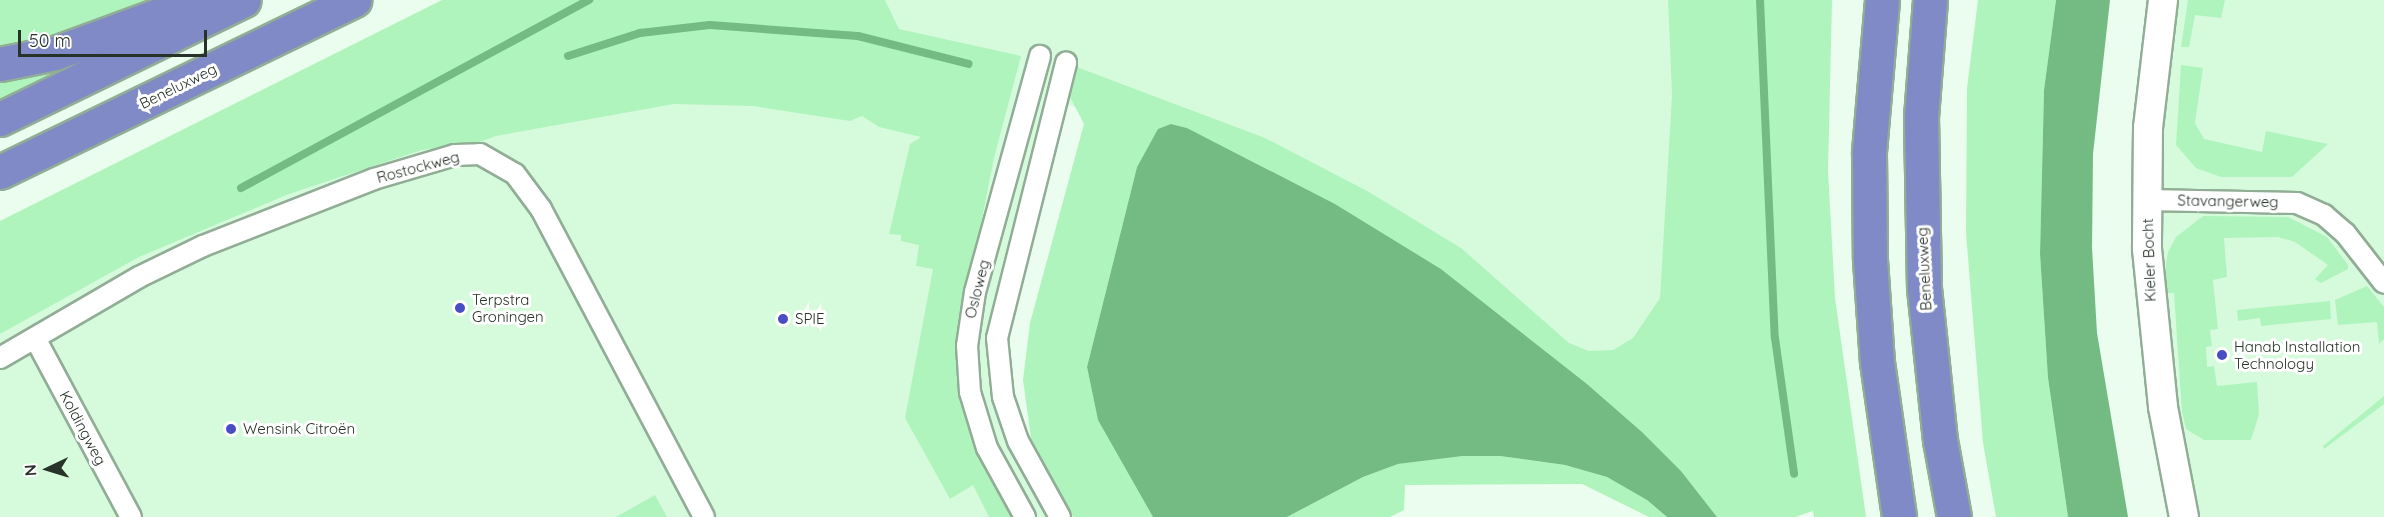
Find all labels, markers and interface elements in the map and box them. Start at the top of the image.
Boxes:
scale bar [21,18,210,56]
text: 50 m [29,29,71,52]
street label: Beneluxweg [136,60,220,112]
street label: Rostockweg [375,147,461,187]
street label: Stavangerweg [2177,191,2279,211]
street label: Kieler Bocht [2139,218,2159,302]
street label: Beneluxweg [1913,227,1935,311]
street label: Osloweg [961,258,993,320]
place label: Terpstra Groningen [472,290,544,325]
marker: Terpstra Groningen [453,301,467,315]
place label: SPIE [795,310,825,328]
marker: SPIE [776,312,790,326]
place label: Hanab Installation Technology [2234,337,2360,372]
marker: Hanab Installation Technology [2215,348,2229,362]
street label: Koldingweg [56,388,110,468]
place label: Wensink Citroën [243,420,355,438]
marker: Wensink Citroën [224,422,238,436]
north arrow [18,439,78,499]
text: N [20,464,40,477]

